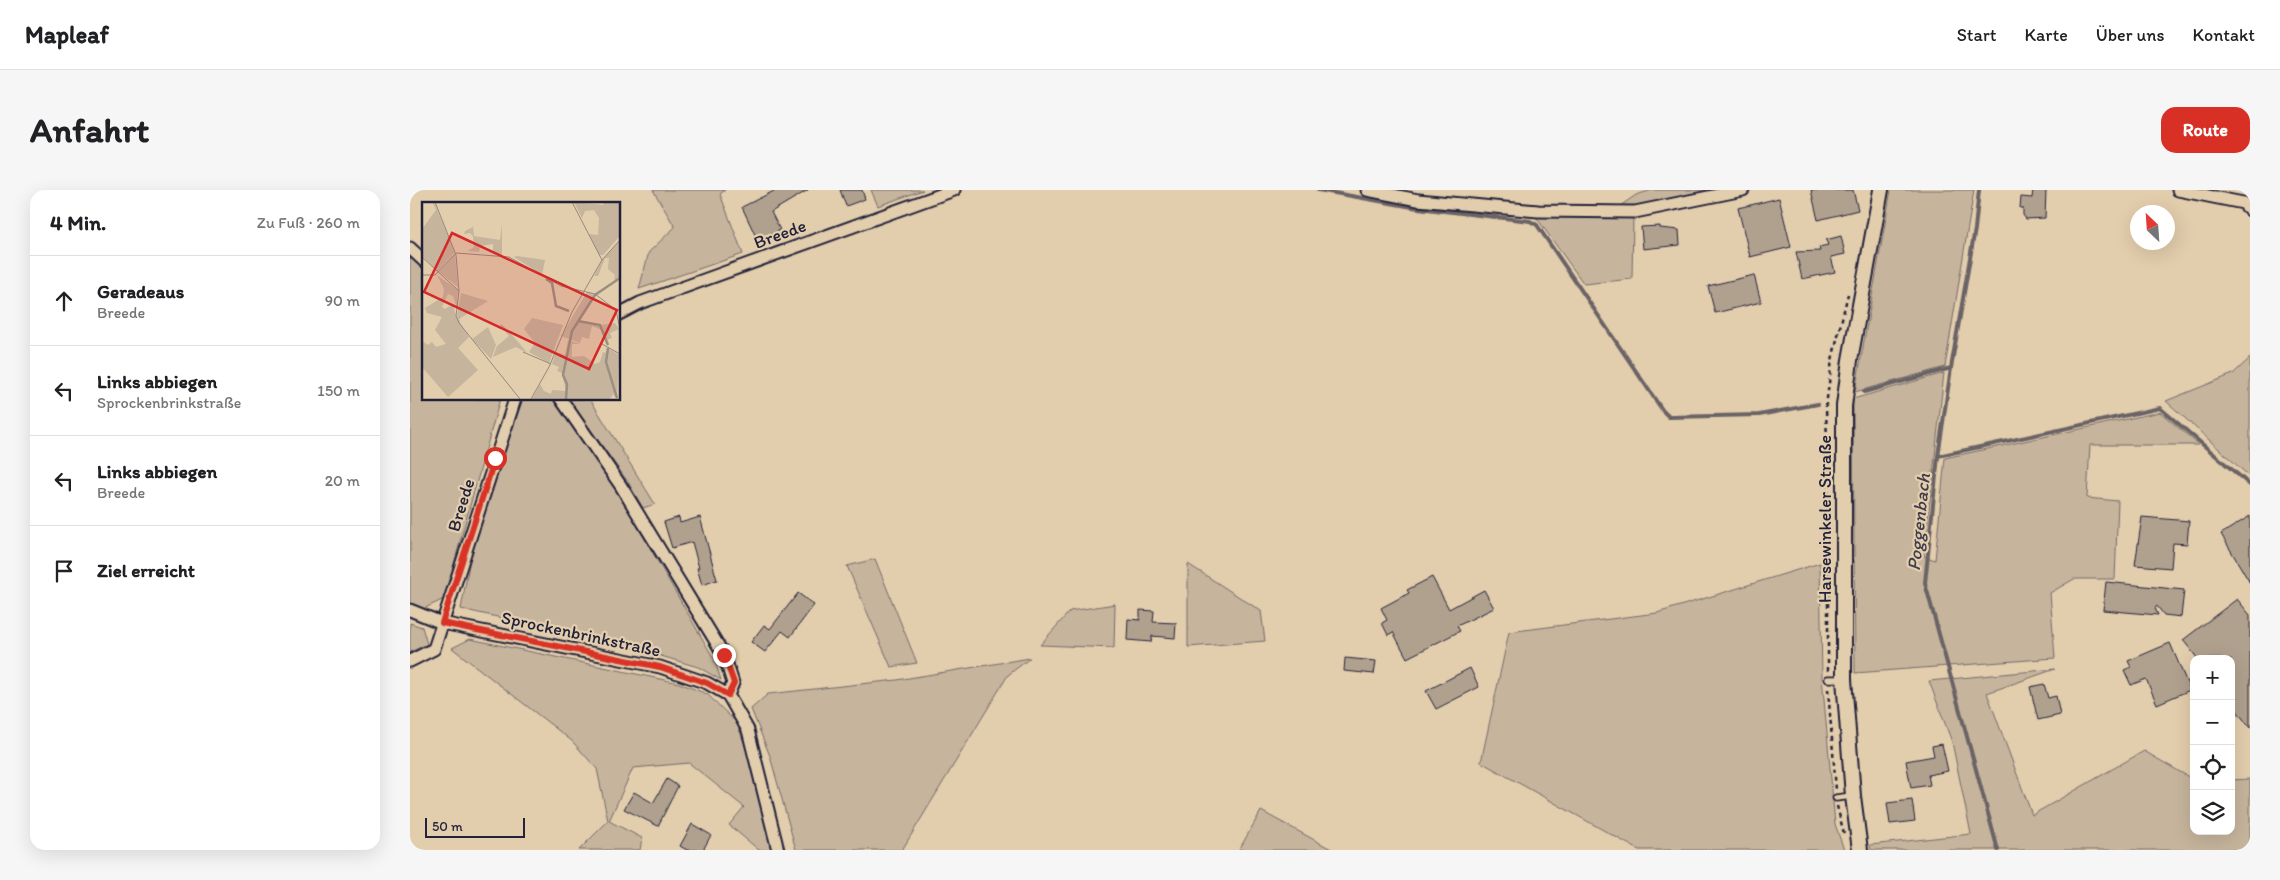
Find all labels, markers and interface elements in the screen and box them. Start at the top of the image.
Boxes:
text: Mapleaf [25,20,109,49]
text: Start [1957,24,1996,46]
text: Karte [2024,24,2068,46]
text: Über uns [2096,24,2165,46]
text: Kontakt [2193,24,2255,46]
button: Route [2161,107,2250,153]
text: Anfahrt [30,109,149,151]
inset map [422,202,620,400]
north arrow [2130,205,2175,250]
text: 4 Min. [50,210,106,235]
text: Zu Fuß · 260 m [257,213,360,232]
street label: Breede [751,214,809,254]
text: Geradeaus [97,280,184,303]
icon: ahead [50,287,78,315]
text: 90 m [325,291,360,310]
text: Breede [97,303,145,322]
text: Links abbiegen [97,370,217,393]
icon: left [50,377,78,405]
text: 150 m [317,381,360,400]
text: Sprockenbrinkstraße [97,393,241,412]
street label: Harsewinkeler Straße [1814,435,1836,603]
route start [484,447,507,470]
text: Links abbiegen [97,460,217,483]
icon: left [50,467,78,495]
text: 20 m [325,471,360,490]
water label: Poggenbach [1902,471,1935,572]
street label: Breede [443,476,479,534]
text: Breede [97,483,145,502]
icon: arrive [50,557,78,585]
text: Ziel erreicht [97,559,195,582]
street label: Sprockenbrinkstraße [499,606,663,662]
route end [713,644,736,667]
map controls [2190,655,2235,835]
button: + [2190,655,2235,700]
button: − [2190,700,2235,745]
button: locate [2190,745,2235,790]
button: layers [2190,790,2235,835]
scale bar [425,815,525,838]
text: 50 m [432,818,463,835]

